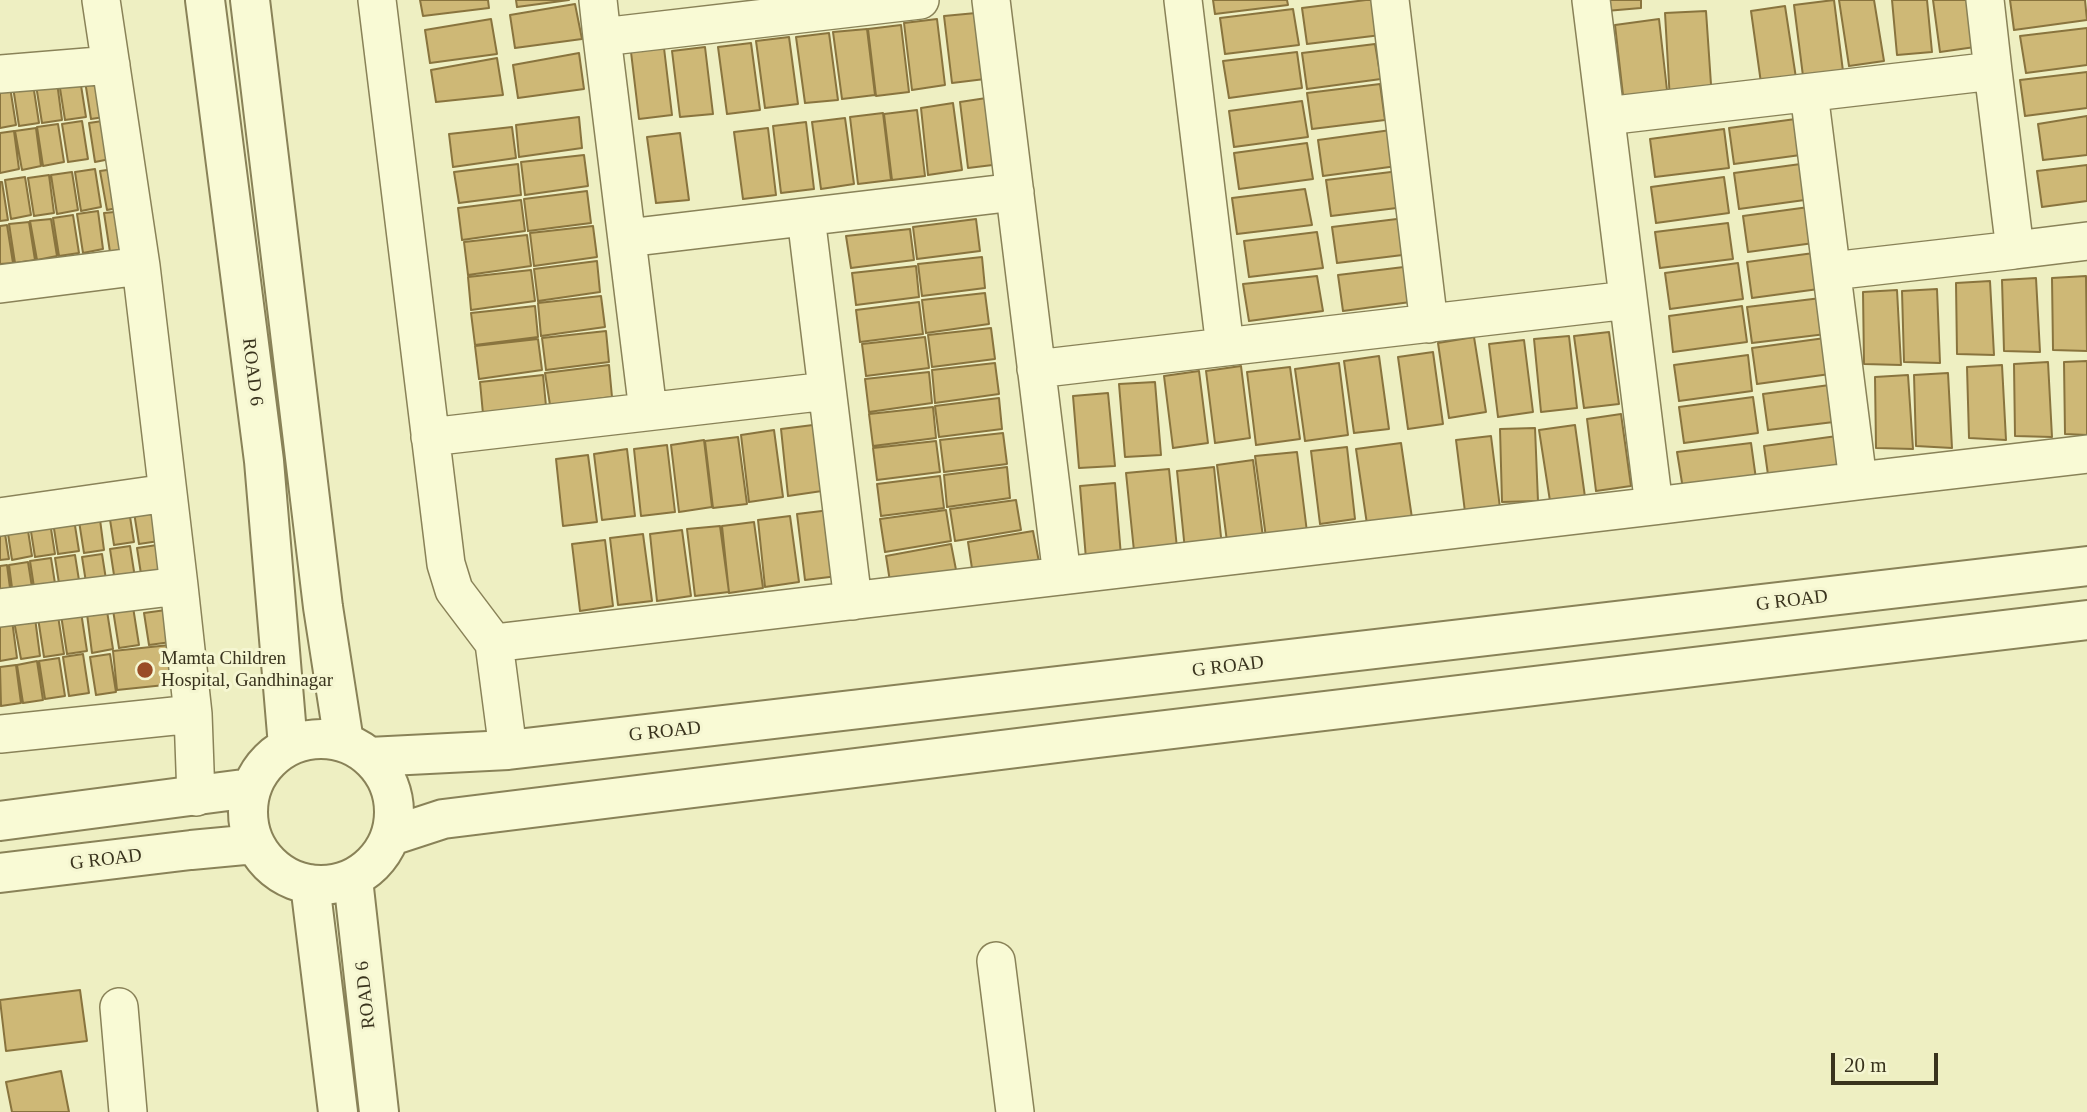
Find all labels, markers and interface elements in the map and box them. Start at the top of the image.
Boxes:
street label: ROAD 6 [237,337,267,407]
street label: G ROAD [1755,585,1829,617]
place label: Mamta Children Hospital, Gandhinagar [161,648,333,692]
street label: G ROAD [1191,651,1265,683]
marker: Mamta Children Hospital, Gandhinagar [135,660,155,680]
street label: G ROAD [628,717,702,747]
street label: G ROAD [69,844,143,876]
street label: ROAD 6 [351,960,381,1030]
scale bar [1835,1038,1942,1082]
text: 20 m [1844,1053,1887,1077]

